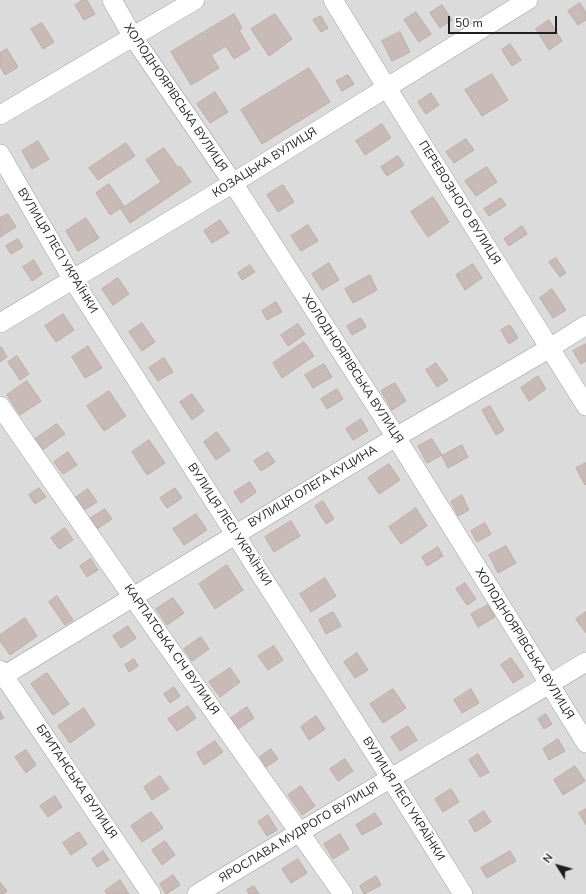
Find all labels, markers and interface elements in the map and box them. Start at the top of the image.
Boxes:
scale bar [450,8,559,34]
text: 50 m [455,15,483,31]
street label: ХОЛОДНОЯРІВСЬКА ВУЛИЦЯ [120,21,230,175]
street label: КОЗАЦЬКА ВУЛИЦЯ [210,125,320,201]
street label: ПЕРЕВОЗНОГО ВУЛИЦЯ [415,138,503,268]
street label: ВУЛИЦЯ ЛЕСІ УКРАЇНКИ [14,186,100,316]
street label: ХОЛОДНОЯРІВСЬКА ВУЛИЦЯ [298,292,406,446]
street label: ВУЛИЦЯ ОЛЕГА КУЦИНА [246,443,380,531]
street label: ВУЛИЦЯ ЛЕСІ УКРАЇНКИ [184,461,274,589]
street label: ХОЛОДНОЯРІВСЬКА ВУЛИЦЯ [471,566,577,722]
street label: КАРПАТСЬКА СІЧ ВУЛИЦЯ [120,582,222,718]
street label: БРИТАНСЬКА ВУЛИЦЯ [32,722,120,842]
street label: ВУЛИЦЯ ЛЕСІ УКРАЇНКИ [359,734,447,864]
street label: ЯРОСЛАВА МУДРОГО ВУЛИЦЯ [217,780,381,886]
north arrow [538,846,578,886]
text: N [540,851,556,866]

